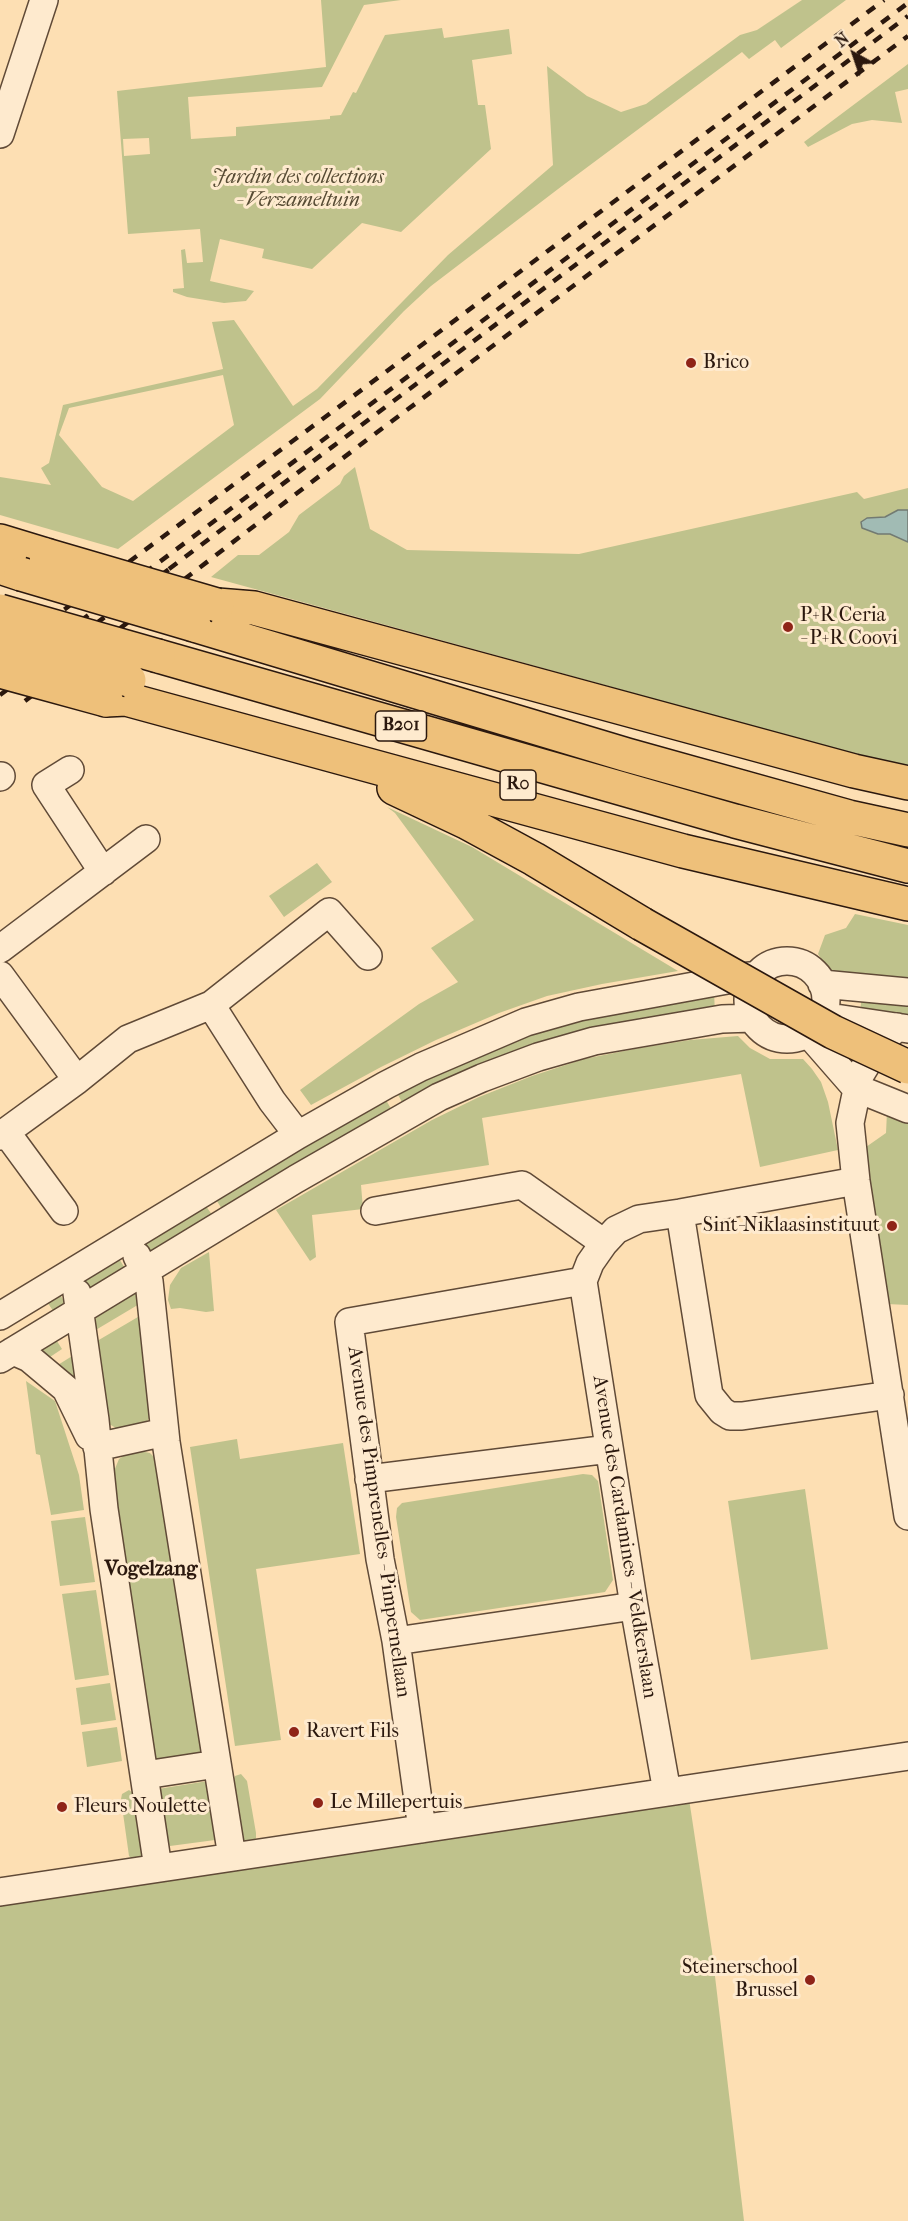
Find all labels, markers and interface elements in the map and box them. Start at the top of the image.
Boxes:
north arrow [824,24,884,84]
text: N [831,29,853,51]
park label: Jardin des collections - Verzameltuin [212,166,384,213]
place label: Brico [703,351,749,375]
marker: Brico [684,356,698,370]
place label: P+R Ceria - P+R Coovi [800,604,898,651]
marker: P+R Ceria - P+R Coovi [781,620,795,634]
road number: B201 [376,711,426,741]
road number: R0 [500,770,536,800]
place label: Sint-Niklaasinstituut [703,1214,880,1238]
marker: Sint-Niklaasinstituut [885,1219,899,1233]
street label: Avenue des Pimprenelles - Pimpernellaan [341,1345,415,1699]
street label: Avenue des Cardamines - Veldkerslaan [587,1374,661,1700]
district label: Vogelzang [105,1557,197,1583]
place label: Ravert Fils [306,1720,399,1744]
marker: Ravert Fils [287,1725,301,1739]
place label: Le Millepertuis [330,1791,462,1815]
place label: Fleurs Noulette [74,1795,207,1819]
marker: Le Millepertuis [311,1796,325,1810]
marker: Fleurs Noulette [55,1800,69,1814]
place label: Steinerschool Brussel [682,1956,798,2003]
marker: Steinerschool Brussel [803,1973,817,1987]

